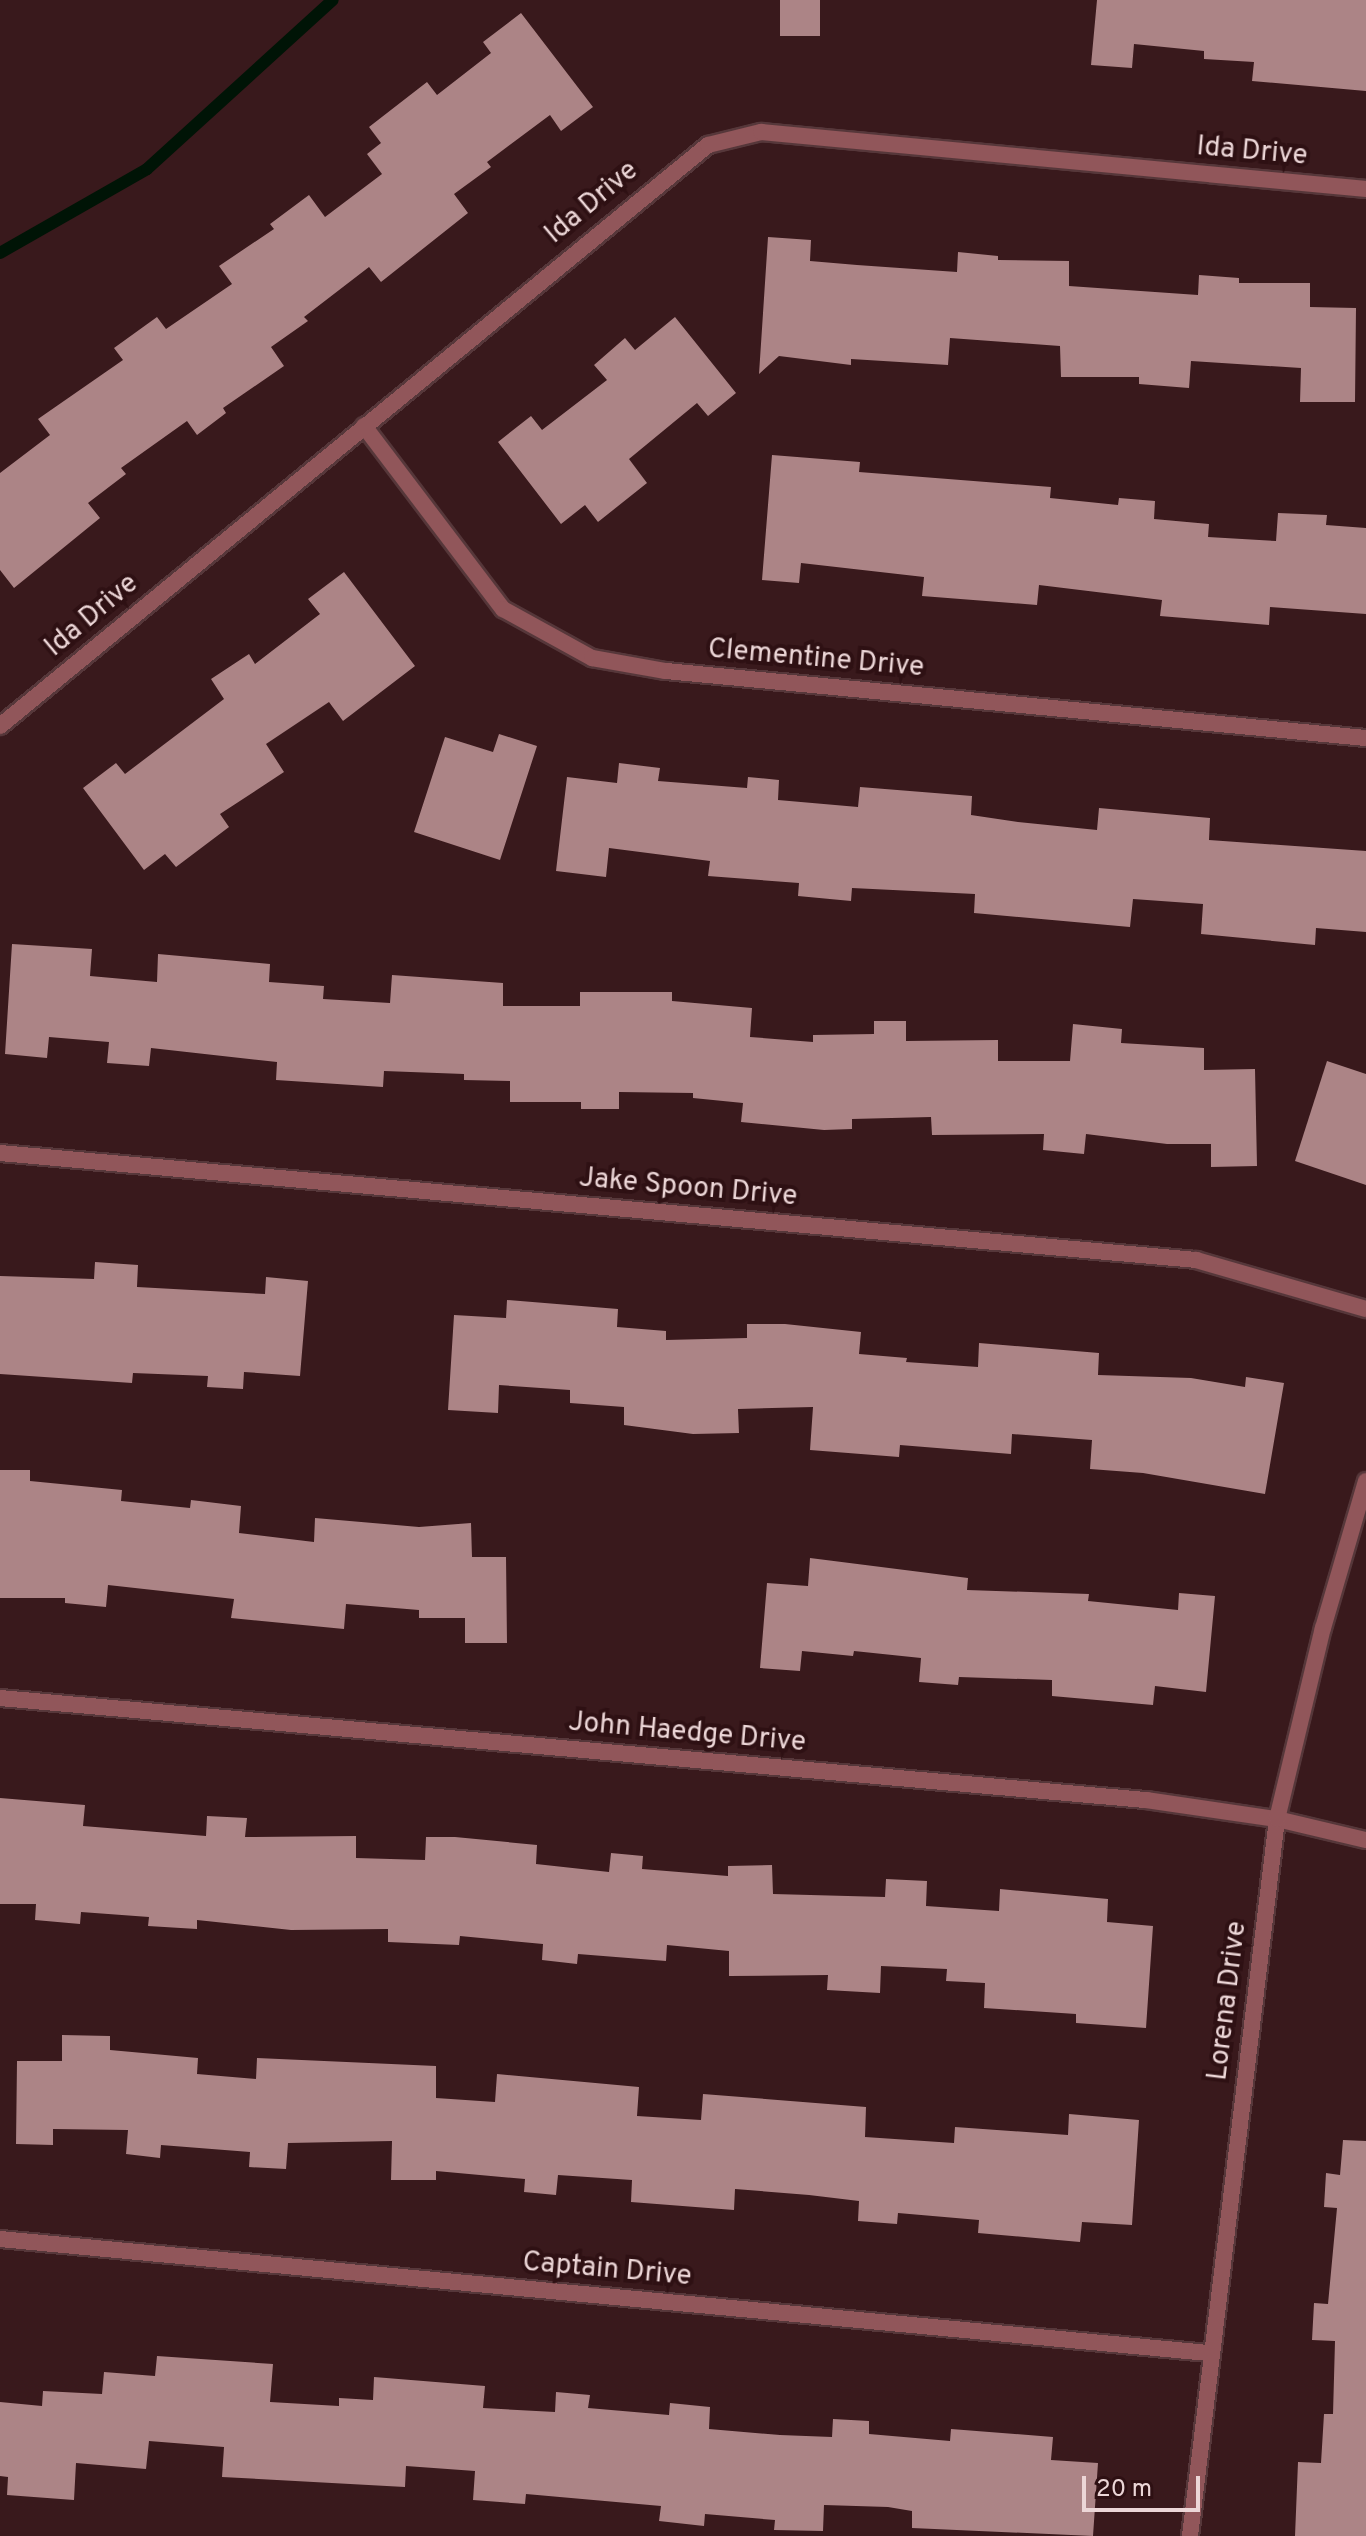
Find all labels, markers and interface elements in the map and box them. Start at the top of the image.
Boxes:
street label: Ida Drive [1195,130,1309,174]
street label: Ida Drive [539,154,645,252]
street label: Ida Drive [39,567,145,665]
street label: Clementine Drive [706,633,926,685]
street label: Jake Spoon Drive [577,1162,799,1214]
street label: John Haedge Drive [567,1706,807,1760]
street label: Lorena Drive [1202,1919,1254,2083]
street label: Captain Drive [521,2246,693,2294]
scale bar [1086,2460,1204,2510]
text: 20 m [1096,2475,1152,2505]

